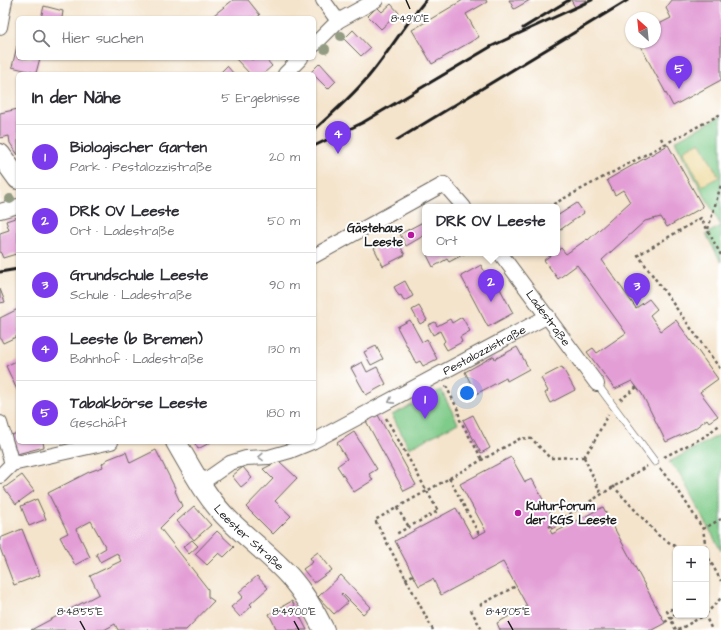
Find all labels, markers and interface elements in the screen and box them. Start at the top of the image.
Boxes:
text: 8°49'10"E [391,12,429,26]
north arrow [625,12,661,48]
search box [16,16,316,60]
icon: search [30,27,52,49]
text: Hier suchen [62,28,143,49]
pin: 5 [666,56,692,89]
text: In der Nähe [32,86,121,110]
text: 5 Ergebnisse [221,89,300,107]
pin: 4 [325,121,351,154]
text: Biologischer Garten [70,137,207,158]
text: 1 [44,148,46,166]
text: 20 m [269,148,300,166]
text: Park · Pestalozzistraße [70,158,212,176]
text: DRK OV Leeste [70,201,179,222]
popup [422,204,560,256]
text: DRK OV Leeste [436,211,546,232]
text: 2 [41,212,49,230]
text: 50 m [267,212,300,230]
place label: Gästehaus Leeste [347,220,403,251]
text: Ort · Ladestraße [70,222,175,240]
marker: Gästehaus Leeste [406,230,416,240]
text: Ort [436,232,457,250]
text: Grundschule Leeste [70,265,208,286]
pin: 2 [478,269,504,302]
pin: 3 [624,273,650,306]
text: 3 [42,276,48,294]
text: 90 m [269,276,300,294]
text: Schule · Ladestraße [70,286,192,304]
street label: Ladestraße [521,287,574,350]
street label: Pestalozzistraße [440,321,530,380]
text: Leeste (b Bremen) [70,329,203,350]
text: 4 [41,340,49,358]
text: 130 m [268,340,300,358]
text: Bahnhof · Ladestraße [70,350,204,368]
your location [457,383,477,403]
pin: 1 [412,386,438,419]
text: Tabakbörse Leeste [70,393,207,414]
one-way arrow [388,396,395,404]
text: 5 [40,404,50,422]
text: 180 m [266,404,300,422]
text: Geschäft [70,414,127,432]
one-way arrow [258,453,264,461]
place label: Kulturforum der KGS Leeste [525,498,617,529]
street label: Leester Straße [209,501,288,575]
marker: Kulturforum der KGS Leeste [513,508,523,518]
map controls [673,546,709,618]
button: + [673,546,709,582]
button: − [673,582,709,618]
text: 8°48'55"E [57,605,103,619]
text: 8°49'00"E [272,605,316,619]
text: 8°49'05"E [486,605,530,619]

